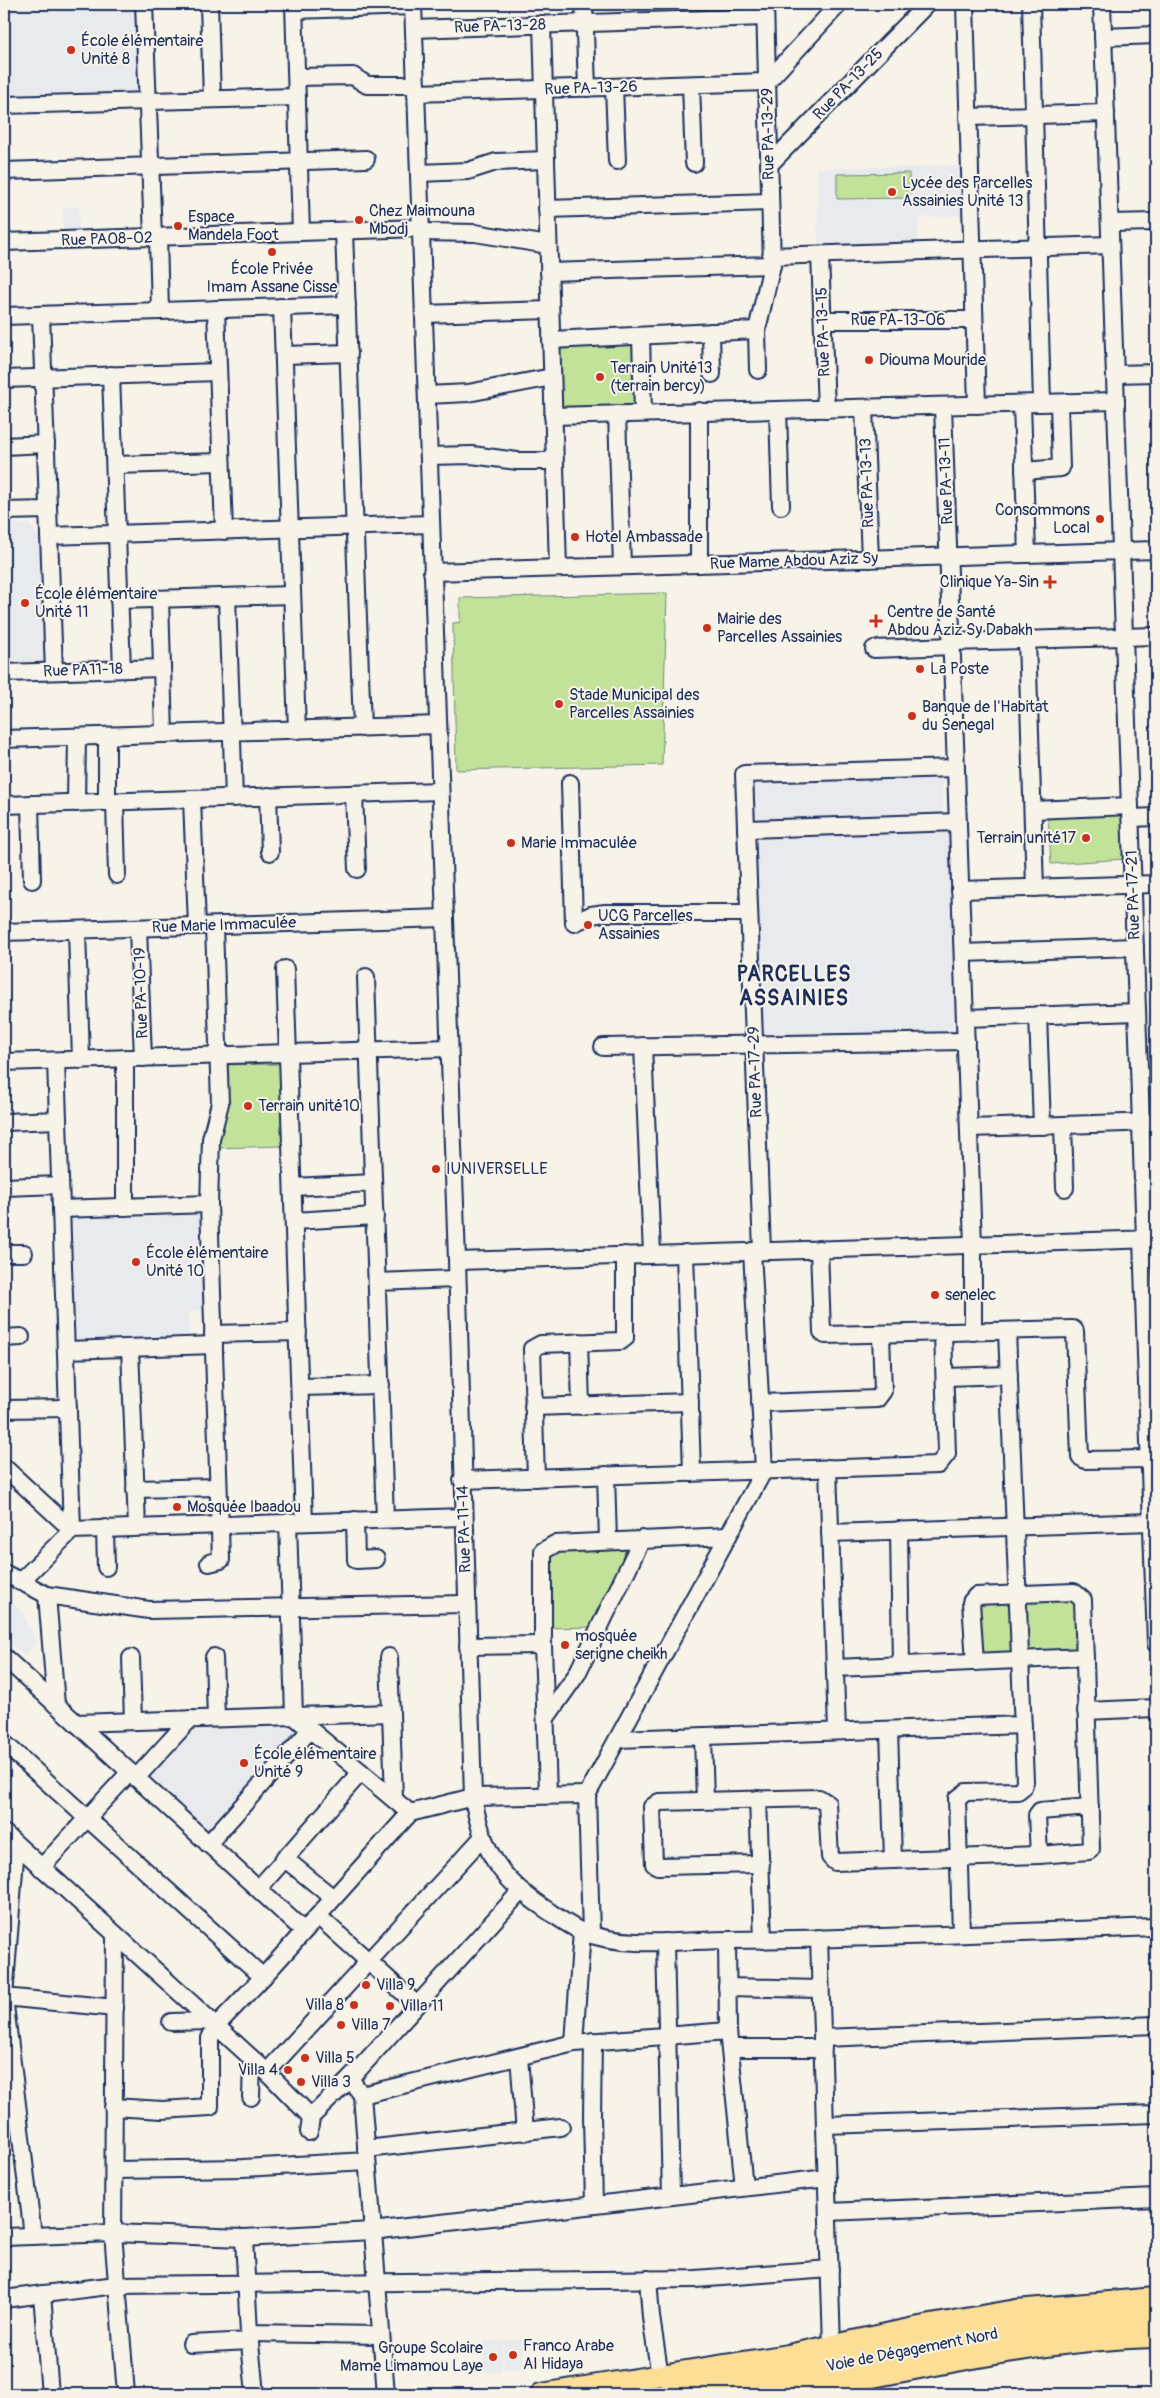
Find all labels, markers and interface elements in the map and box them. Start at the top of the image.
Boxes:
street label: Rue PA-13-28 [454,14,546,38]
place label: École élémentaire Unité 8 [81,31,203,69]
marker: École élémentaire Unité 8 [65,44,77,56]
street label: Rue PA-13-25 [809,44,887,124]
street label: Rue PA-13-26 [544,76,638,100]
street label: Rue PA-13-29 [757,88,779,180]
place label: Lycée des Parcelles Assainies Unité 13 [902,173,1032,211]
marker: Lycée des Parcelles Assainies Unité 13 [886,186,898,198]
place label: Chez Maimouna Mbodj [369,201,475,239]
place label: Espace Mandela Foot [188,207,279,245]
marker: Chez Maimouna Mbodj [353,214,365,226]
marker: Espace Mandela Foot [172,220,184,232]
street label: Rue PA08-02 [61,227,153,251]
marker: École Privée Imam Assane Cisse [266,246,278,258]
place label: École Privée Imam Assane Cisse [207,259,338,297]
street label: Rue PA-13-15 [811,287,835,377]
street label: Rue PA-13-06 [850,310,946,330]
place label: Diouma Mouride [879,350,986,370]
marker: Diouma Mouride [863,354,875,366]
place label: Terrain Unité13 (terrain bercy) [610,358,713,396]
marker: Terrain Unité13 (terrain bercy) [594,371,606,383]
street label: Rue PA-13-11 [934,437,958,525]
street label: Rue PA-13-13 [855,438,879,528]
place label: Consommons Local [995,500,1090,538]
marker: Consommons Local [1094,513,1106,525]
place label: Hotel Ambassade [585,527,703,547]
marker: Hotel Ambassade [569,531,581,543]
street label: Rue Mame Abdou Aziz Sy [709,548,879,574]
place label: Clinique Ya-Sin [940,572,1039,592]
marker: Clinique Ya-Sin [1043,575,1057,589]
place label: École élémentaire Unité 11 [35,584,157,622]
marker: École élémentaire Unité 11 [19,597,31,609]
place label: Centre de Santé Abdou Aziz Sy Dabakh [887,602,1033,640]
place label: Mairie des Parcelles Assainies [717,609,842,647]
marker: Centre de Santé Abdou Aziz Sy Dabakh [869,614,883,628]
marker: Mairie des Parcelles Assainies [701,622,713,634]
street label: Rue PA11-18 [43,659,123,681]
place label: La Poste [930,659,989,679]
marker: La Poste [914,663,926,675]
place label: Stade Municipal des Parcelles Assainies [569,685,699,723]
place label: Banque de l'Habitat du Senegal [922,697,1049,735]
marker: Stade Municipal des Parcelles Assainies [553,698,565,710]
marker: Banque de l'Habitat du Senegal [906,710,918,722]
place label: Terrain unité17 [976,828,1077,848]
marker: Terrain unité17 [1080,832,1092,844]
place label: Marie Immaculée [521,833,637,853]
marker: Marie Immaculée [505,837,517,849]
street label: Rue PA-17-21 [1121,850,1145,940]
place label: UCG Parcelles Assainies [598,906,693,944]
street label: Rue Marie Immaculée [152,912,297,938]
marker: UCG Parcelles Assainies [582,919,594,931]
street label: Rue PA-10-19 [129,947,153,1039]
district label: PARCELLES ASSAINIES [737,961,851,1012]
street label: Rue PA-17-29 [743,1026,767,1118]
place label: Terrain unité10 [258,1096,360,1116]
marker: Terrain unité10 [242,1100,254,1112]
place label: IUNIVERSELLE [446,1159,548,1179]
marker: IUNIVERSELLE [430,1163,442,1175]
place label: École élémentaire Unité 10 [146,1243,268,1281]
marker: École élémentaire Unité 10 [130,1256,142,1268]
place label: senelec [945,1285,997,1305]
marker: senelec [929,1289,941,1301]
street label: Rue PA-11-14 [452,1485,476,1573]
place label: Mosquée Ibaadou [187,1497,301,1517]
marker: Mosquée Ibaadou [171,1501,183,1513]
place label: mosquée serigne cheikh [575,1626,668,1664]
marker: mosquée serigne cheikh [559,1639,571,1651]
place label: École élémentaire Unité 9 [254,1744,376,1782]
marker: École élémentaire Unité 9 [238,1757,250,1769]
place label: Villa 9 [376,1975,415,1995]
marker: Villa 9 [360,1979,372,1991]
place label: Villa 8 [305,1995,344,2015]
place label: Villa 11 [400,1996,443,2016]
marker: Villa 8 [348,1999,360,2011]
marker: Villa 11 [384,2000,396,2012]
place label: Villa 7 [351,2015,391,2035]
marker: Villa 7 [335,2019,347,2031]
place label: Villa 5 [315,2048,355,2068]
marker: Villa 5 [299,2052,311,2064]
place label: Villa 4 [238,2060,278,2080]
marker: Villa 4 [282,2064,294,2076]
place label: Villa 3 [311,2072,351,2092]
marker: Villa 3 [295,2076,307,2088]
street label: Voie de Dégagement Nord [824,2324,1000,2376]
place label: Franco Arabe Al Hidaya [523,2336,614,2374]
place label: Groupe Scolaire Mame Limamou Laye [340,2338,483,2376]
marker: Franco Arabe Al Hidaya [507,2349,519,2361]
marker: Groupe Scolaire Mame Limamou Laye [487,2351,499,2363]

